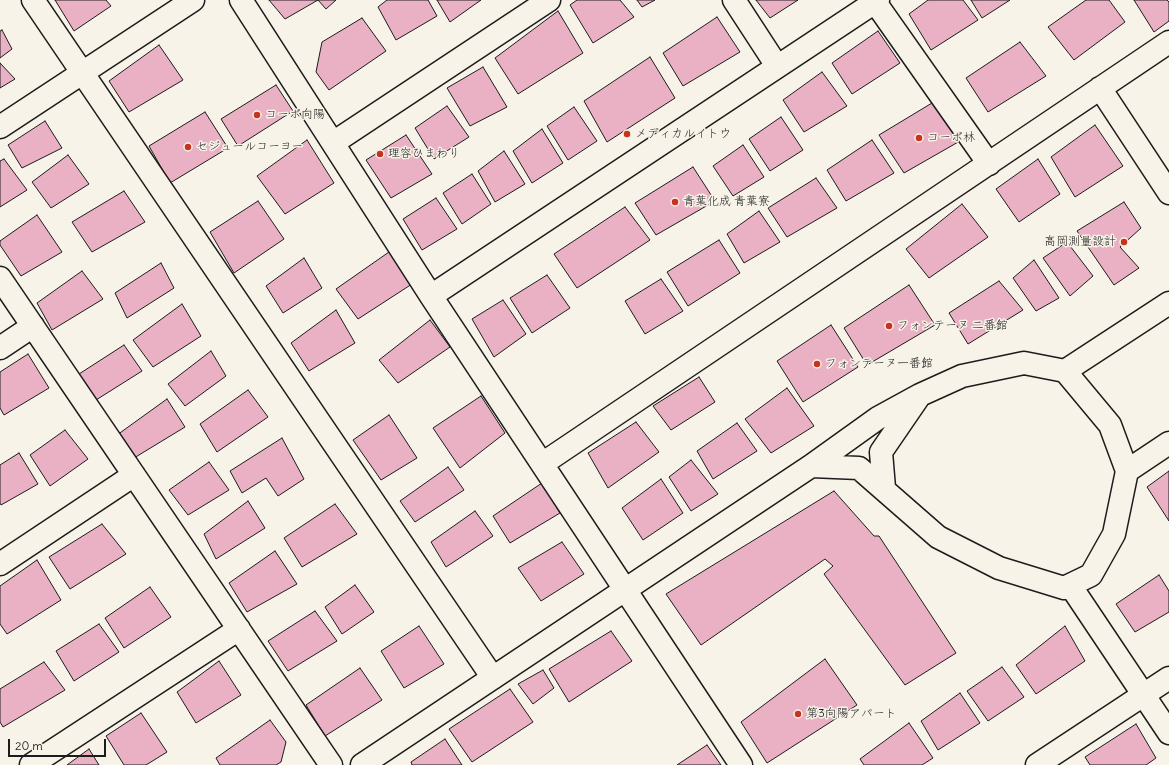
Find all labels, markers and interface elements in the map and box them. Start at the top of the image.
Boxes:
place label: コーポ向陽 [265,108,325,122]
marker: コーポ向陽 [252,110,262,120]
place label: メディカルイトウ [635,127,731,141]
marker: メディカルイトウ [622,129,632,139]
place label: コーポ林 [927,131,975,145]
marker: コーポ林 [914,133,924,143]
place label: セジュールコーヨー [196,140,303,154]
marker: セジュールコーヨー [183,142,193,152]
place label: 理容ひまわり [388,147,460,161]
marker: 理容ひまわり [375,149,385,159]
place label: 青葉化成 青葉寮 [683,195,770,209]
marker: 青葉化成 青葉寮 [670,197,680,207]
place label: 高岡測量設計 [1044,235,1116,249]
marker: 高岡測量設計 [1119,237,1129,247]
place label: フォンテーヌ 二番館 [897,319,1008,333]
marker: フォンテーヌ 二番館 [884,321,894,331]
place label: フォンテーヌ一番館 [825,357,933,371]
marker: フォンテーヌ一番館 [812,359,822,369]
place label: 第3向陽アパート [806,707,897,721]
marker: 第3向陽アパート [793,709,803,719]
scale bar [10,731,108,757]
text: 20 m [15,738,43,753]

